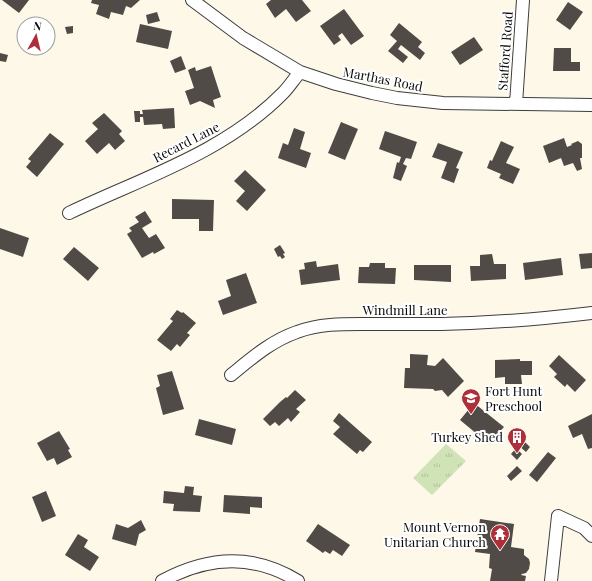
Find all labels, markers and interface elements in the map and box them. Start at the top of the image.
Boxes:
street label: Stafford Road [493,10,516,91]
north arrow [16,16,56,56]
text: N [32,18,42,34]
street label: Marthas Road [342,62,425,95]
street label: Recard Lane [150,117,222,166]
street label: Windmill Lane [361,301,448,318]
place label: Fort Hunt Preschool [485,382,543,414]
school or university icon: Fort Hunt Preschool [460,387,482,415]
building icon: Turkey Shed [506,426,528,454]
place label: Turkey Shed [431,428,503,445]
place label: Mount Vernon Unitarian Church [384,518,486,550]
temple icon: Mount Vernon Unitarian Church [489,523,511,551]

